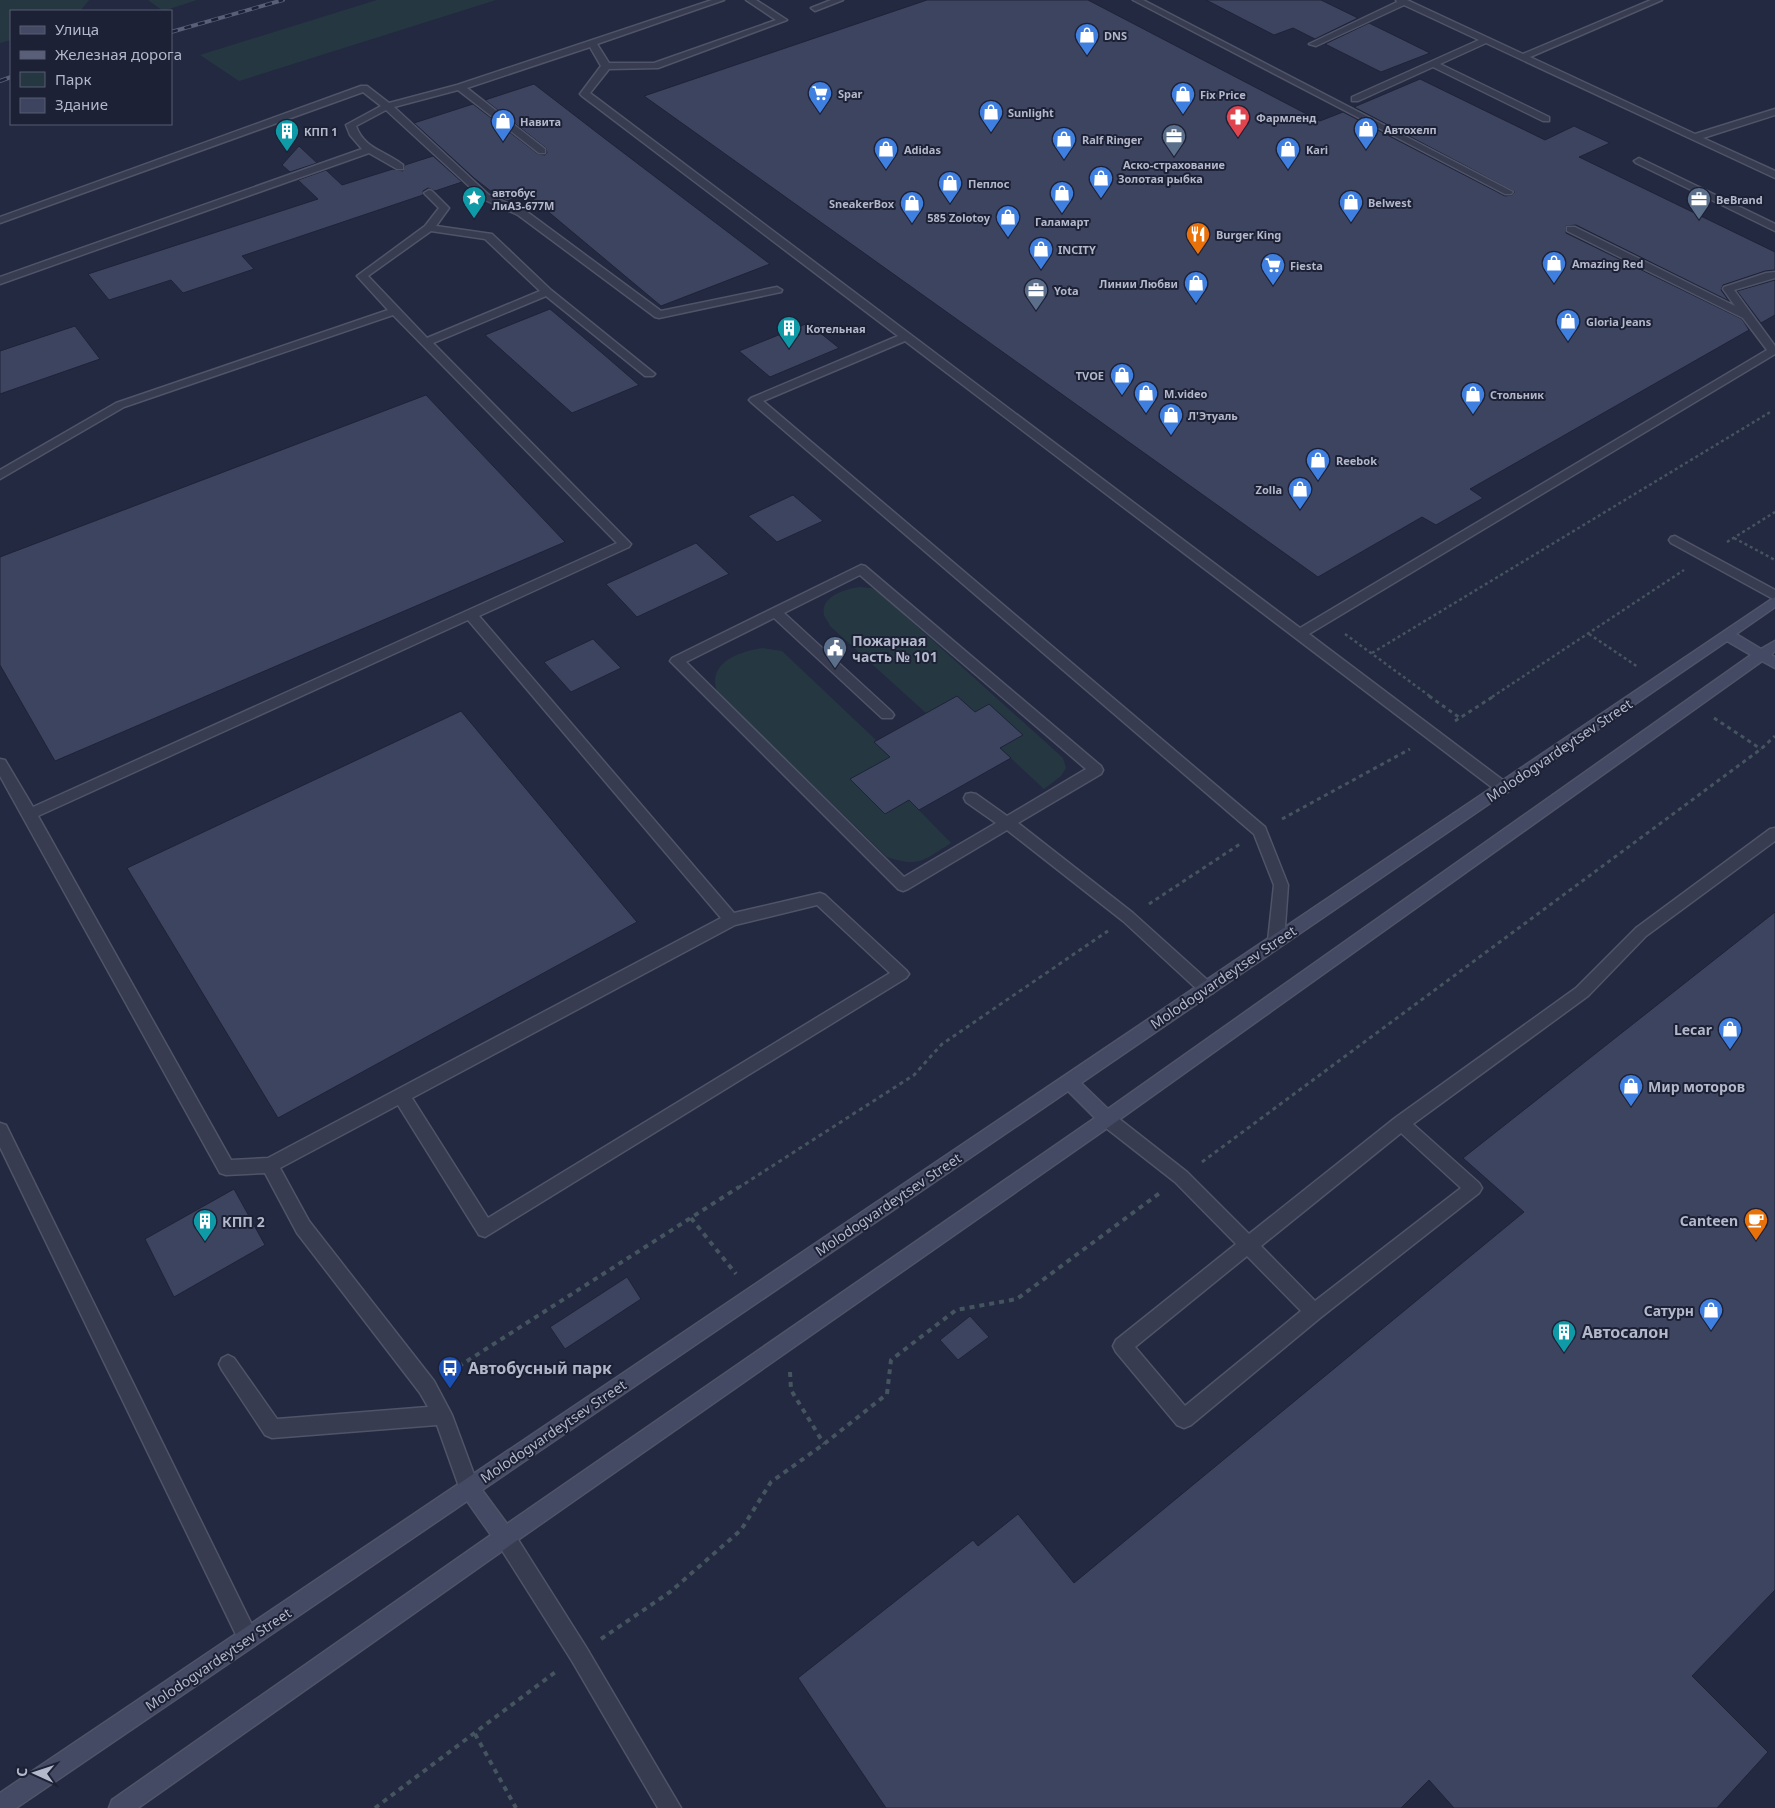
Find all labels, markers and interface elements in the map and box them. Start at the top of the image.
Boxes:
legend [10,10,172,125]
text: Улица [55,19,99,39]
shop icon: DNS [1074,22,1100,56]
place label: DNS [1104,28,1127,43]
text: Железная дорога [55,44,182,64]
text: Парк [55,69,91,89]
supermarket icon: Spar [807,80,833,114]
shop icon: Fix Price [1170,81,1196,115]
place label: Spar [838,86,863,101]
place label: Fix Price [1200,87,1246,102]
text: Здание [55,94,108,114]
shop icon: Sunlight [978,99,1004,133]
pharmacy icon: Фармленд [1225,104,1251,138]
place label: Sunlight [1008,105,1054,120]
shop icon: Навита [490,108,516,142]
place label: Фармленд [1256,110,1316,125]
place label: Навита [520,114,561,129]
shop icon: Автохелп [1353,116,1379,150]
building icon: КПП 1 [274,118,300,152]
place label: Автохелп [1384,122,1437,137]
office icon: Аско-страхование [1161,123,1187,157]
place label: КПП 1 [304,124,338,139]
shop icon: Ralf Ringer [1051,126,1077,160]
place label: Ralf Ringer [1082,132,1142,147]
shop icon: Adidas [873,136,899,170]
shop icon: Kari [1275,136,1301,170]
place label: Adidas [904,142,941,157]
place label: Kari [1306,142,1328,157]
place label: Аско-страхование [1123,157,1225,172]
shop icon: Золотая рыбка [1088,165,1114,199]
shop icon: Пеплос [937,170,963,204]
place label: Золотая рыбка [1118,171,1203,186]
place label: Пеплос [968,176,1010,191]
shop icon: Галамарт [1049,180,1075,214]
place icon: автобус ЛиАЗ-677М [461,185,487,219]
place label: автобус ЛиАЗ-677М [492,185,554,213]
office icon: BeBrand [1686,186,1712,220]
shop icon: Belwest [1338,189,1364,223]
shop icon: SneakerBox [899,190,925,224]
place label: BeBrand [1716,192,1763,207]
place label: Belwest [1368,195,1412,210]
place label: SneakerBox [829,196,895,211]
shop icon: 585 Zolotoy [995,204,1021,238]
place label: 585 Zolotoy [927,210,991,225]
place label: Галамарт [1035,214,1089,229]
restaurant icon: Burger King [1185,221,1211,255]
place label: Burger King [1216,227,1281,242]
shop icon: INCITY [1028,236,1054,270]
place label: INCITY [1058,242,1096,257]
shop icon: Amazing Red [1541,250,1567,284]
supermarket icon: Fiesta [1260,252,1286,286]
place label: Amazing Red [1572,256,1643,271]
place label: Fiesta [1290,258,1323,273]
shop icon: Линии Любви [1183,270,1209,304]
place label: Линии Любви [1099,276,1178,291]
office icon: Yota [1023,277,1049,311]
place label: Yota [1054,283,1079,298]
shop icon: Gloria Jeans [1555,308,1581,342]
place label: Gloria Jeans [1586,314,1652,329]
building icon: Котельная [776,315,802,349]
place label: Котельная [806,321,866,336]
shop icon: TVOE [1109,362,1135,396]
place label: TVOE [1076,368,1104,383]
shop icon: M.video [1133,380,1159,414]
shop icon: Стольник [1460,381,1486,415]
place label: M.video [1164,386,1208,401]
place label: Стольник [1490,387,1544,402]
shop icon: Л'Этуаль [1158,402,1184,436]
place label: Л'Этуаль [1188,408,1238,423]
shop icon: Reebok [1305,447,1331,481]
place label: Reebok [1336,453,1377,468]
shop icon: Zolla [1287,476,1313,510]
place label: Zolla [1256,482,1282,497]
place label: Пожарная часть № 101 [852,631,938,666]
public building icon: Пожарная часть № 101 [822,635,848,669]
street label: Molodogvardeytsev Street [1482,694,1636,806]
street label: Molodogvardeytsev Street [1146,921,1300,1033]
shop icon: Lecar [1717,1016,1743,1050]
place label: Lecar [1674,1020,1713,1039]
shop icon: Мир моторов [1618,1073,1644,1107]
place label: Мир моторов [1648,1077,1745,1096]
street label: Molodogvardeytsev Street [811,1148,965,1260]
cafe icon: Canteen [1743,1207,1769,1241]
building icon: КПП 2 [192,1208,218,1242]
place label: Canteen [1680,1211,1738,1230]
place label: КПП 2 [222,1212,265,1231]
shop icon: Сатурн [1698,1297,1724,1331]
place label: Сатурн [1644,1301,1694,1320]
building icon: Автосалон [1551,1319,1577,1353]
place label: Автосалон [1582,1321,1669,1343]
bus stop icon: Автобусный парк [437,1355,463,1389]
place label: Автобусный парк [468,1357,612,1379]
street label: Molodogvardeytsev Street [476,1375,630,1487]
street label: Molodogvardeytsev Street [141,1603,295,1715]
north arrow [10,1748,60,1798]
text: С [12,1767,31,1777]

